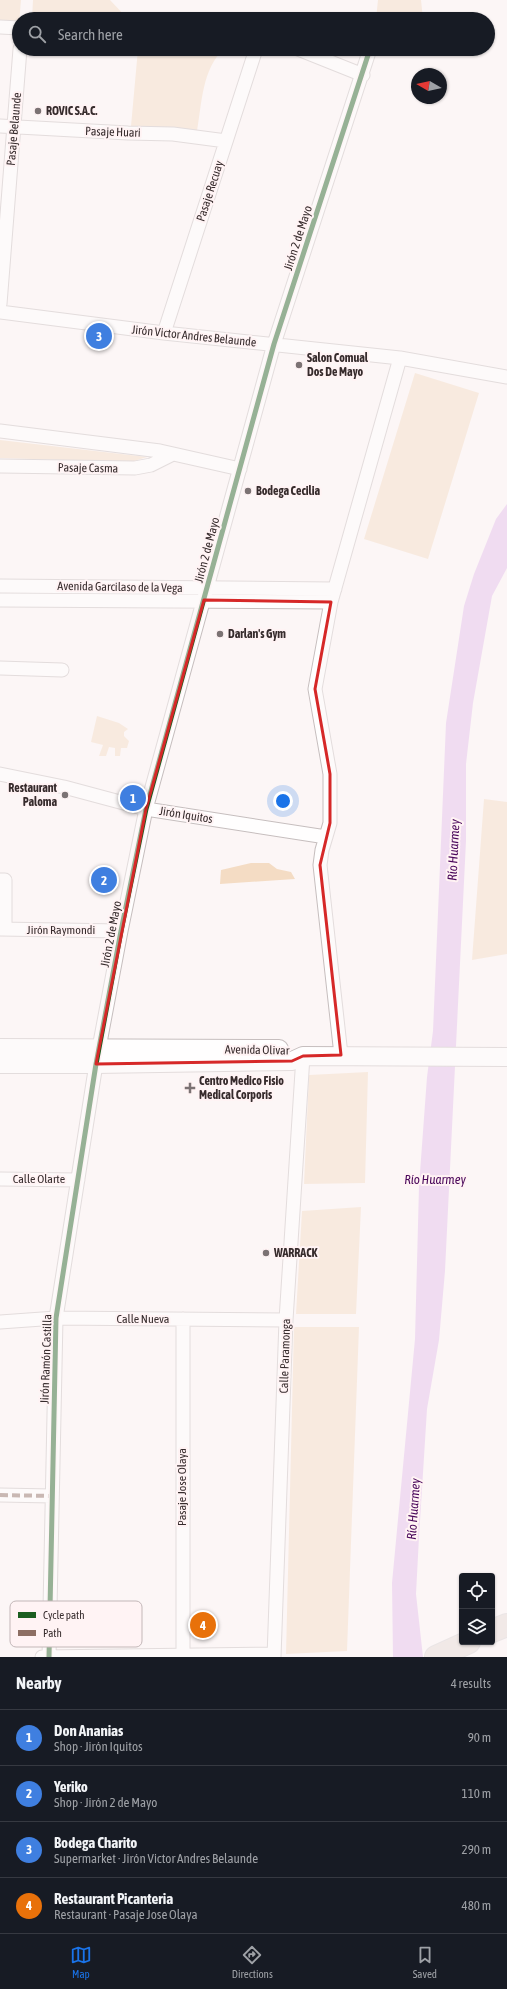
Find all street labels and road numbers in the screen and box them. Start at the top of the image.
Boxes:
street label: Pasaje Belaunde [4,92,24,166]
street label: Pasaje Huari [85,124,141,140]
street label: Pasaje Recuay [194,159,226,223]
street label: Jirón 2 de Mayo [281,203,315,272]
street label: Jirón Victor Andres Belaunde [131,322,257,350]
street label: Pasaje Casma [58,460,118,476]
street label: Jirón 2 de Mayo [192,515,223,584]
street label: Avenida Garcilaso de la Vega [57,579,183,595]
street label: Jirón Iquitos [158,804,214,826]
street label: Jirón 2 de Mayo [98,899,124,968]
street label: Jirón Raymondi [27,923,95,937]
street label: Avenida Olivar [225,1042,290,1058]
street label: Calle Olarte [13,1172,65,1186]
street label: Calle Nueva [117,1312,169,1326]
street label: Jirón Ramón Castilla [37,1314,55,1404]
street label: Calle Paramonga [277,1318,293,1394]
street label: Pasaje Jose Olaya [175,1448,189,1526]

